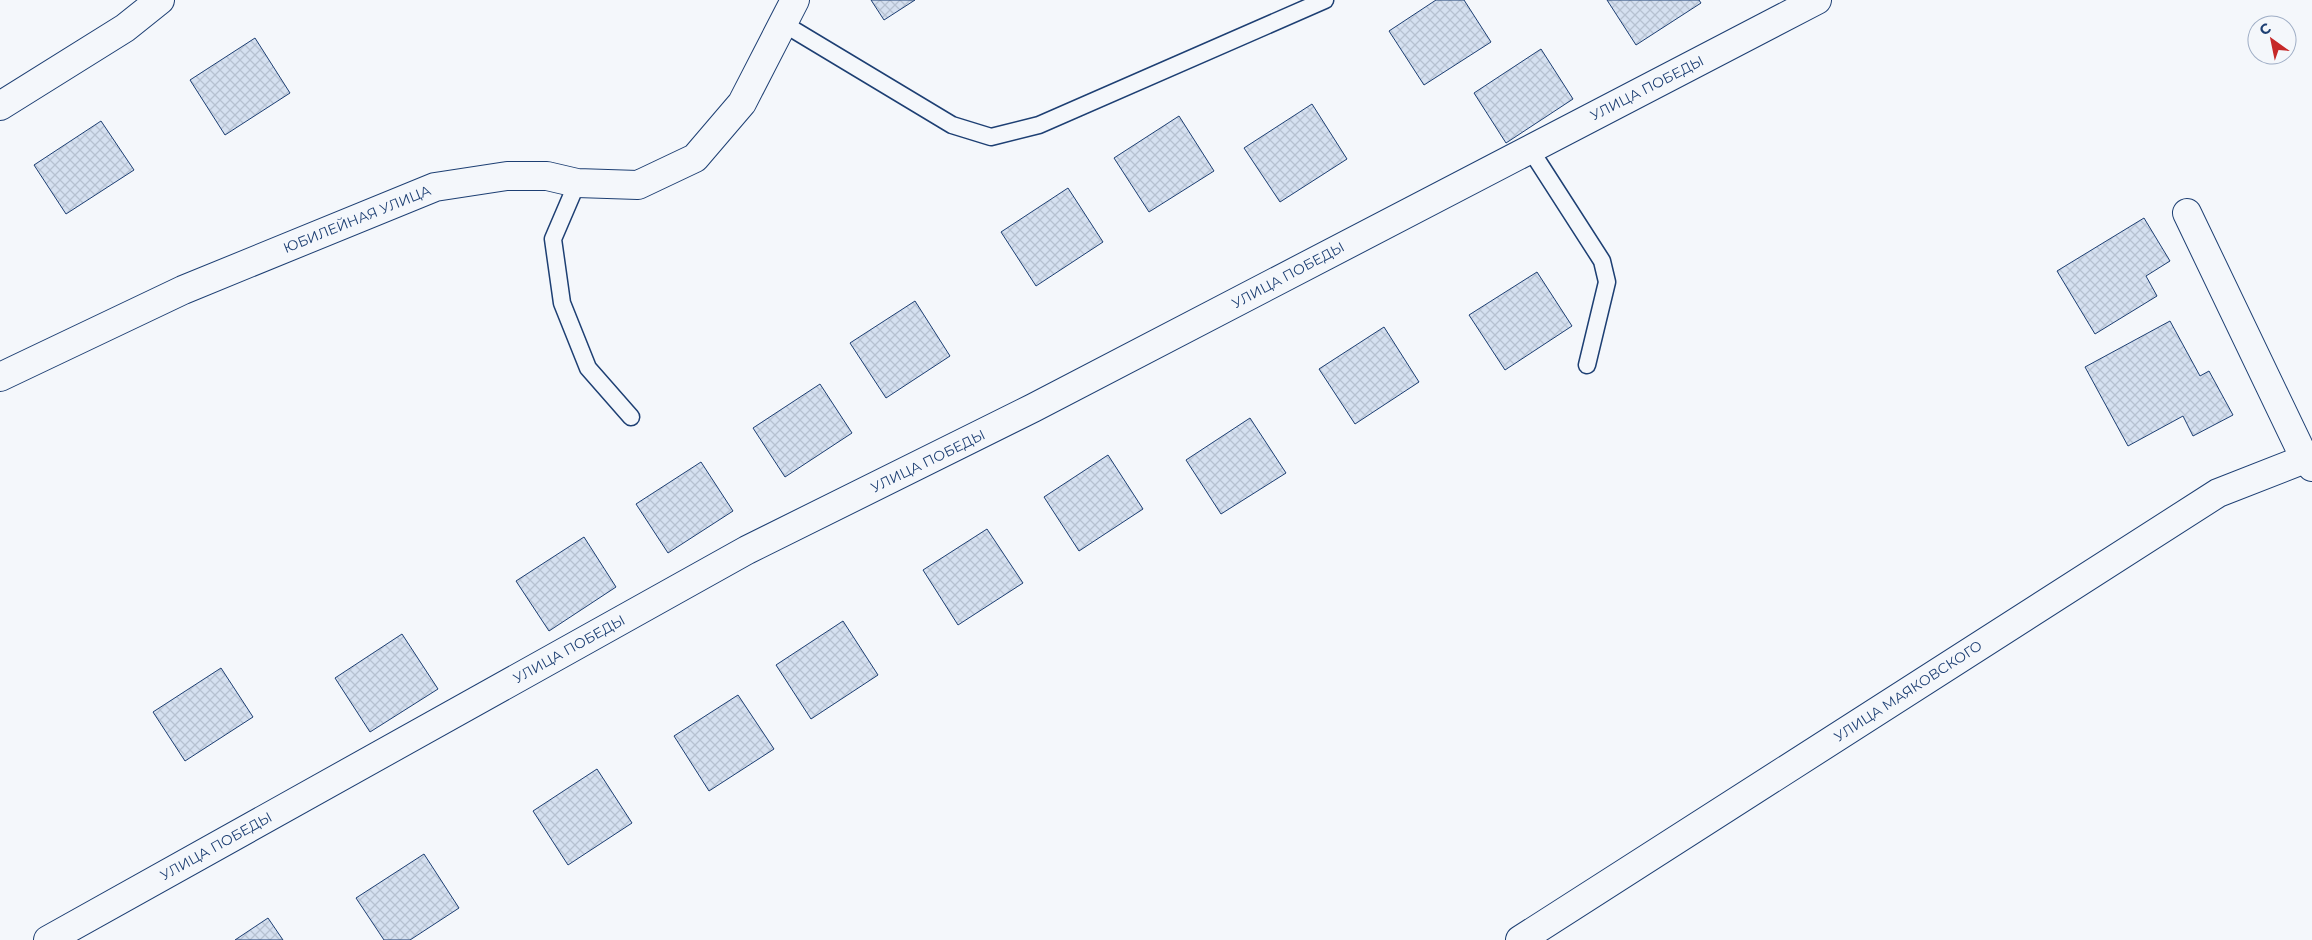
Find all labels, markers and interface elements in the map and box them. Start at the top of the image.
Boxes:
north arrow [2247,15,2297,65]
text: С [2256,19,2274,39]
street label: УЛИЦА ПОБЕДЫ [1587,52,1707,124]
street label: ЮБИЛЕЙНАЯ УЛИЦА [281,181,434,257]
street label: УЛИЦА ПОБЕДЫ [1229,238,1347,312]
street label: УЛИЦА ПОБЕДЫ [868,425,988,497]
street label: УЛИЦА ПОБЕДЫ [510,611,628,687]
street label: УЛИЦА МАЯКОВСКОГО [1831,636,1986,746]
street label: УЛИЦА ПОБЕДЫ [157,808,275,884]

